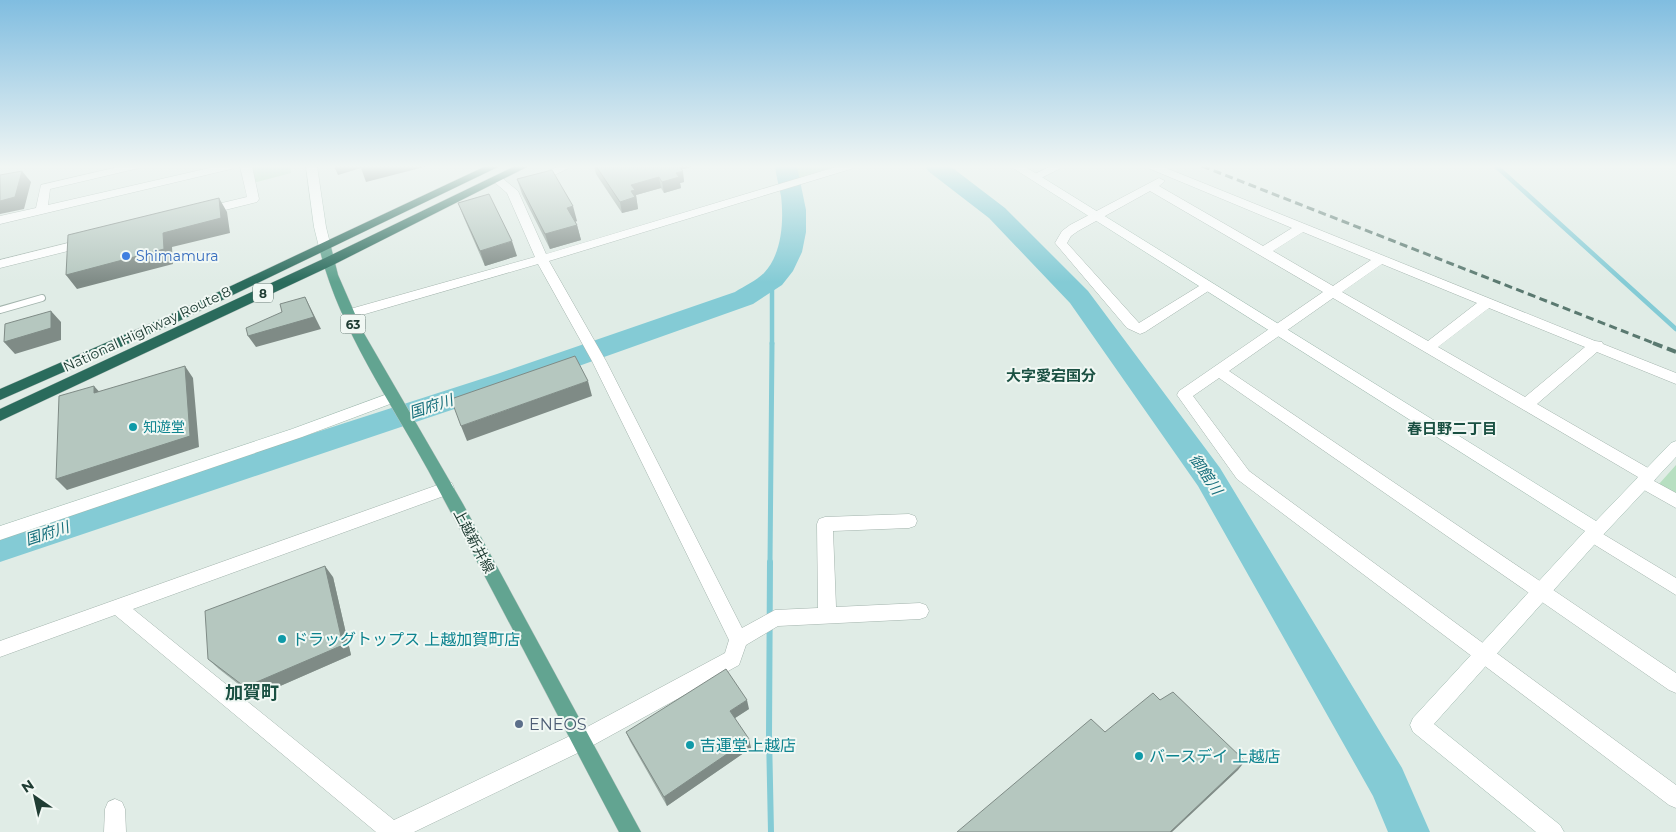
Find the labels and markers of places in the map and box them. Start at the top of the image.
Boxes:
place label: Shimamura [136,247,219,265]
marker: Shimamura [120,250,132,262]
place label: 知遊堂 [143,418,185,436]
marker: 知遊堂 [127,421,139,433]
place label: ドラッグトップス 上越加賀町店 [292,630,520,649]
marker: ドラッグトップス 上越加賀町店 [276,633,288,645]
place label: ENEOS [529,715,587,734]
marker: ENEOS [513,718,525,730]
place label: 吉運堂上越店 [700,736,796,755]
marker: 吉運堂上越店 [684,739,696,751]
place label: バースデイ 上越店 [1149,747,1280,766]
marker: バースデイ 上越店 [1133,750,1145,762]

